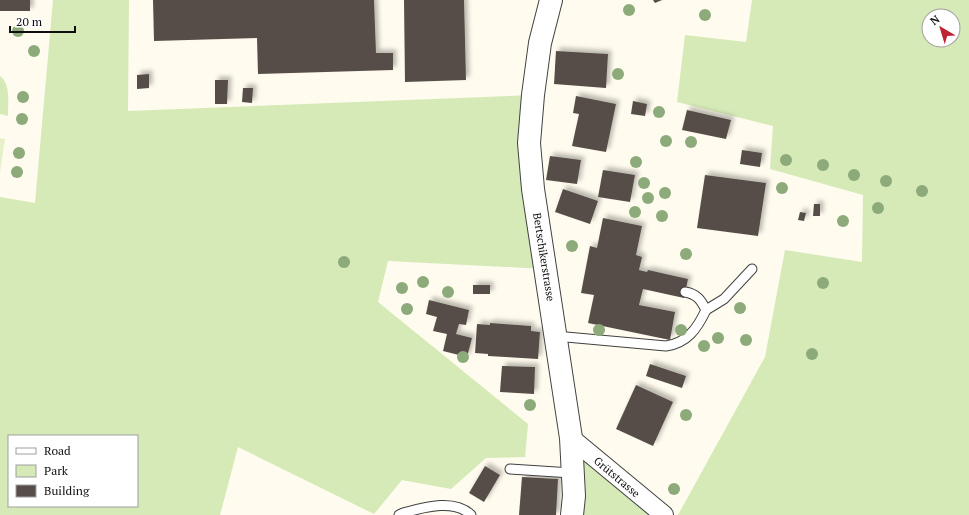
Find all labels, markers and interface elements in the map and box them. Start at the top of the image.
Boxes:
scale bar [10,8,75,34]
north arrow [921,8,961,48]
text: N [927,12,943,28]
text: 20 m [16,14,43,29]
street label: Bertschikerstrasse [530,212,558,303]
legend [8,435,138,507]
text: Road [44,443,71,458]
street label: Grütstrasse [591,454,643,501]
text: Park [44,463,69,478]
text: Building [44,483,90,498]

